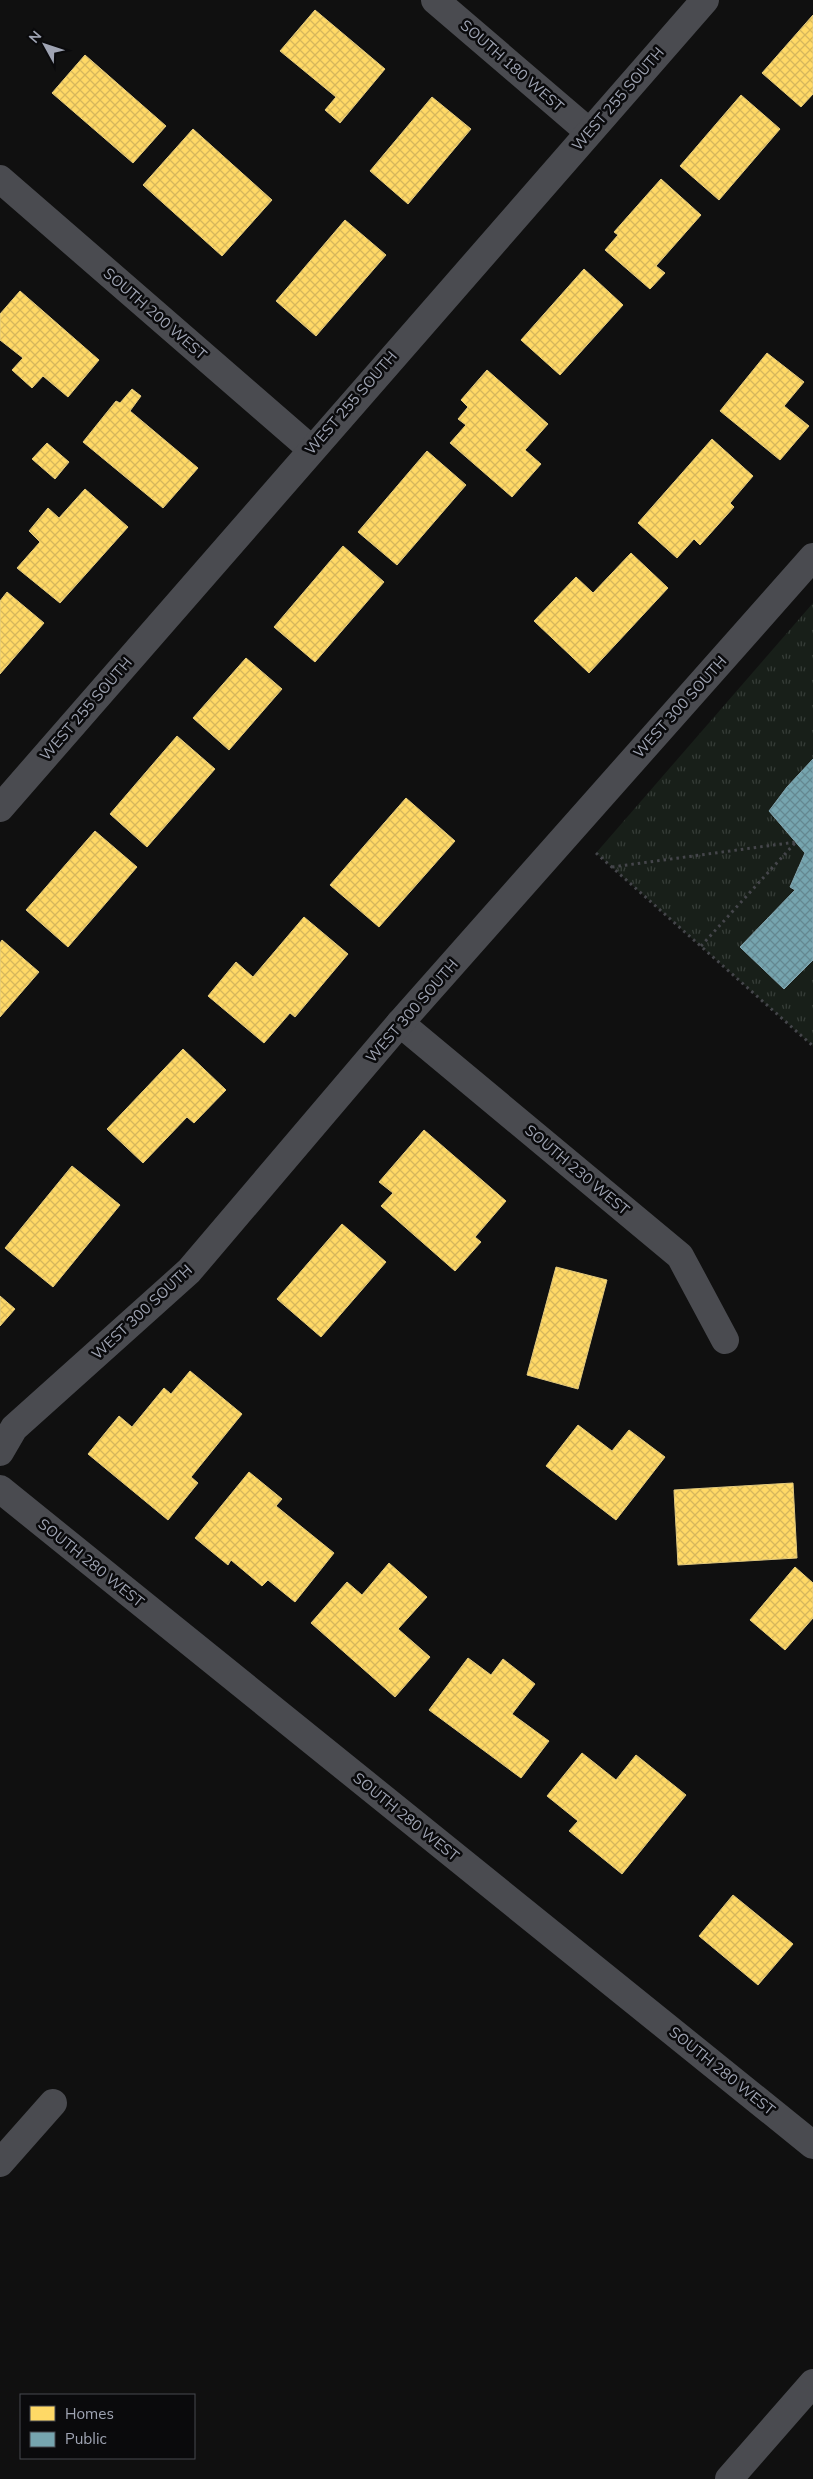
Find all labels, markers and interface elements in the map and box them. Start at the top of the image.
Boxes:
street label: SOUTH 180 WEST [457,16,568,116]
north arrow [20,20,70,70]
text: N [25,27,45,46]
street label: WEST 255 SOUTH [568,43,668,154]
street label: SOUTH 200 WEST [100,264,211,364]
street label: WEST 255 SOUTH [301,347,401,458]
street label: WEST 300 SOUTH [629,652,730,762]
street label: WEST 255 SOUTH [36,653,136,764]
street label: WEST 300 SOUTH [362,955,462,1066]
street label: SOUTH 230 WEST [521,1120,634,1219]
street label: WEST 300 SOUTH [87,1260,196,1363]
street label: SOUTH 280 WEST [35,1514,148,1611]
street label: SOUTH 280 WEST [350,1768,463,1865]
street label: SOUTH 280 WEST [666,2022,779,2119]
legend [20,2394,195,2459]
text: Homes [65,2404,114,2423]
text: Public [65,2429,107,2448]

